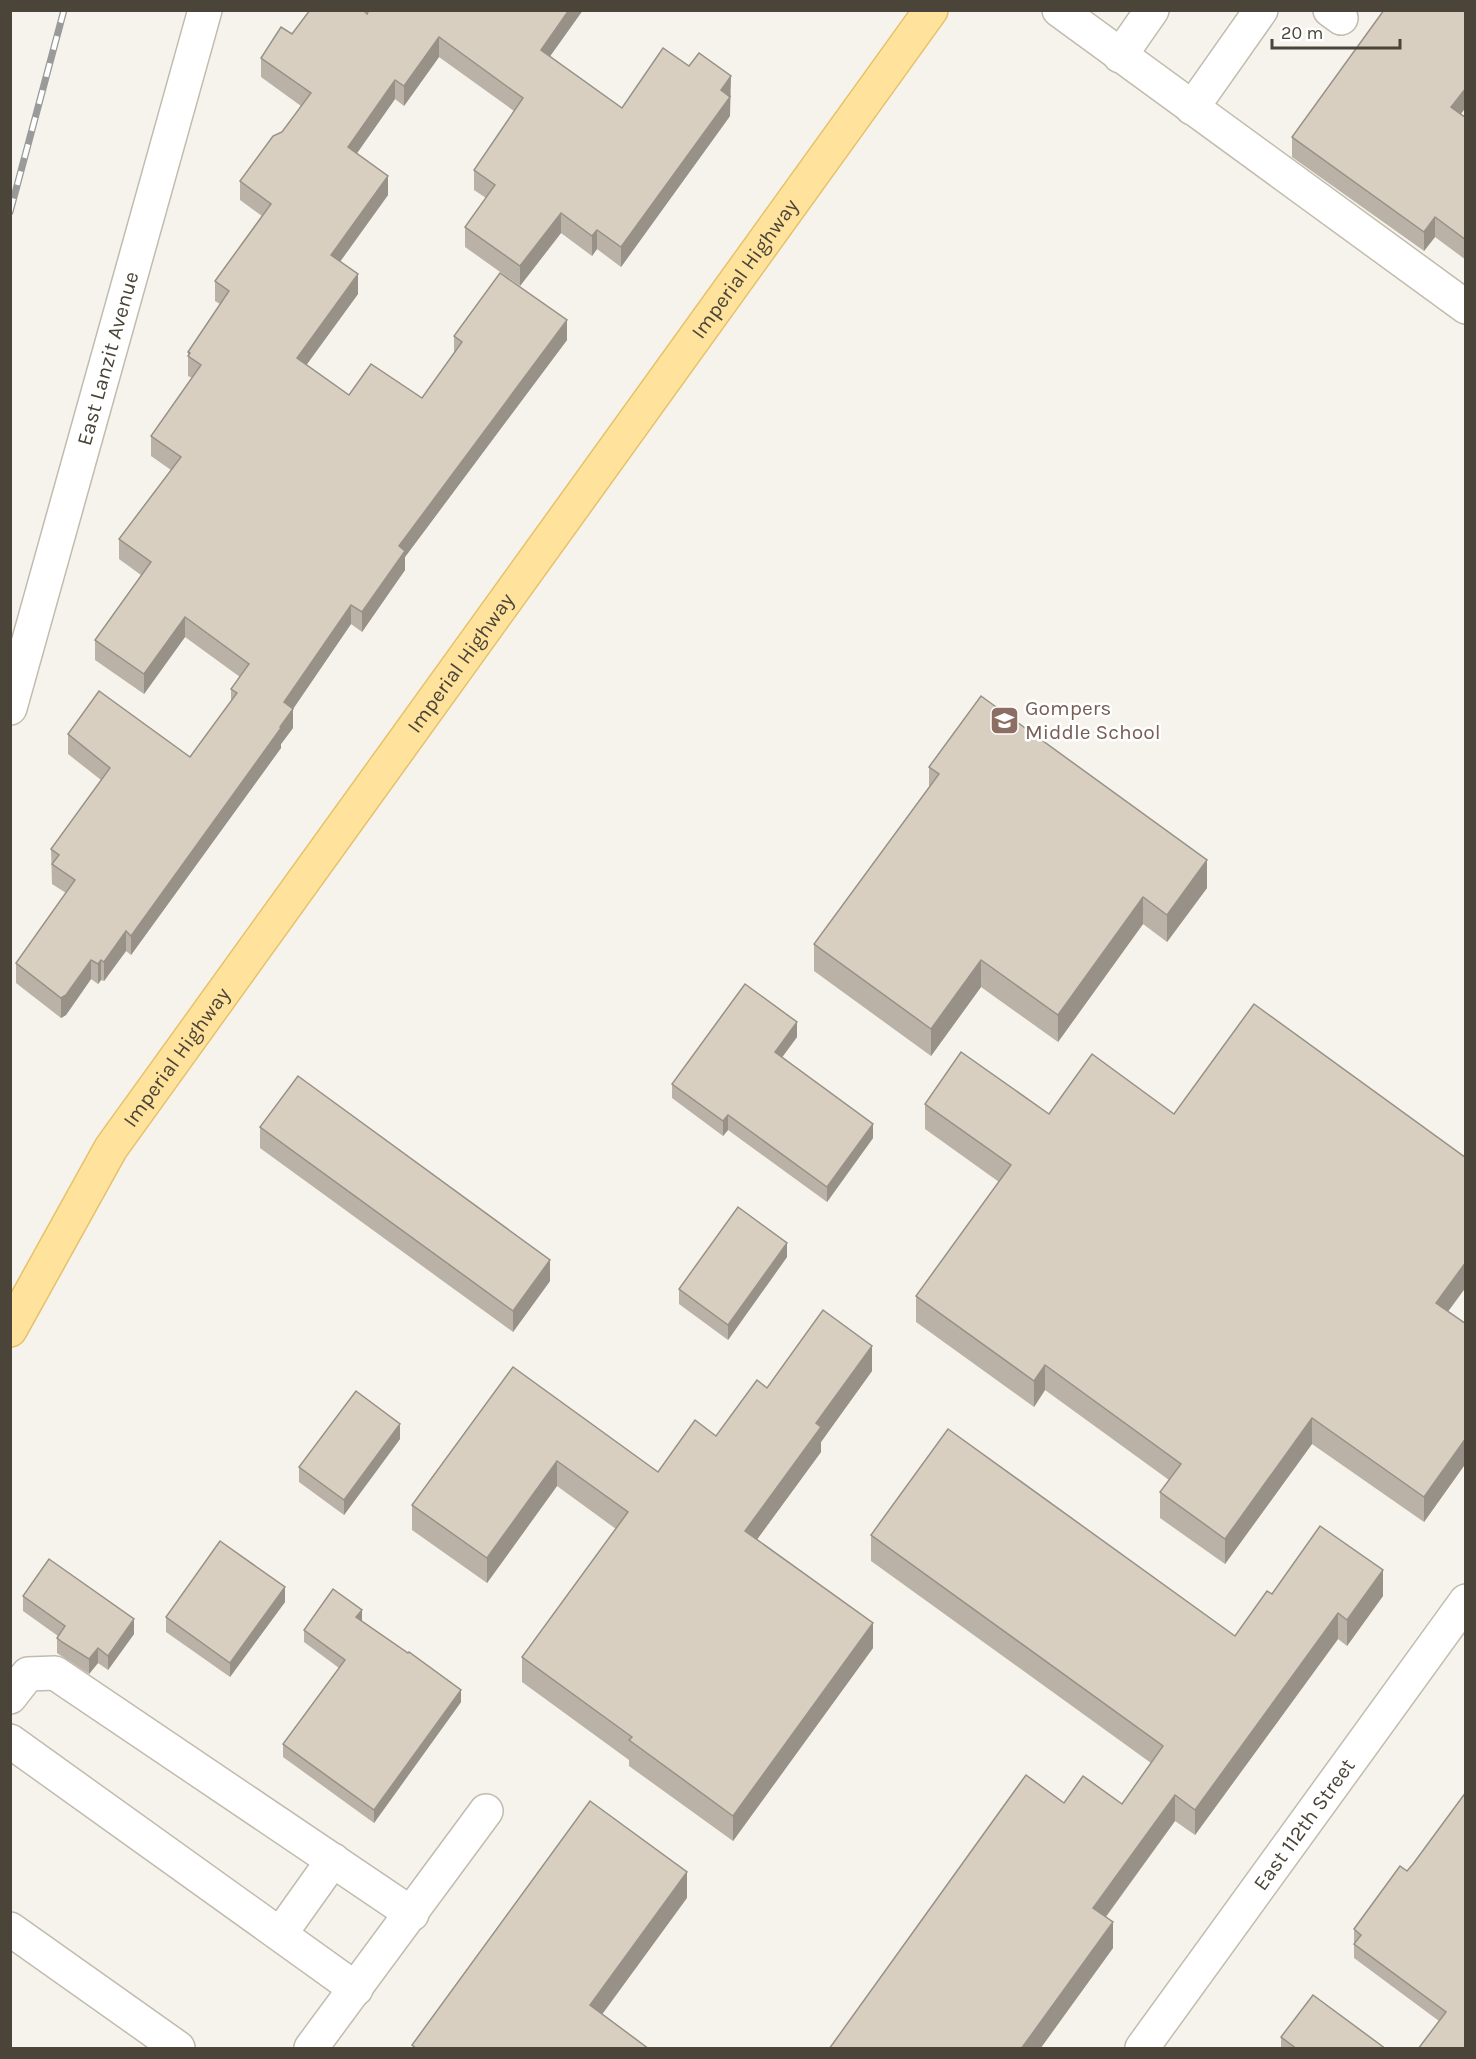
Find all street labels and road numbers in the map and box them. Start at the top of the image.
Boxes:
street label: Imperial Highway [686,194,803,343]
street label: East Lanzit Avenue [72,269,143,448]
street label: Imperial Highway [402,588,519,737]
street label: Imperial Highway [118,983,235,1132]
street label: East 112th Street [1248,1754,1360,1895]

